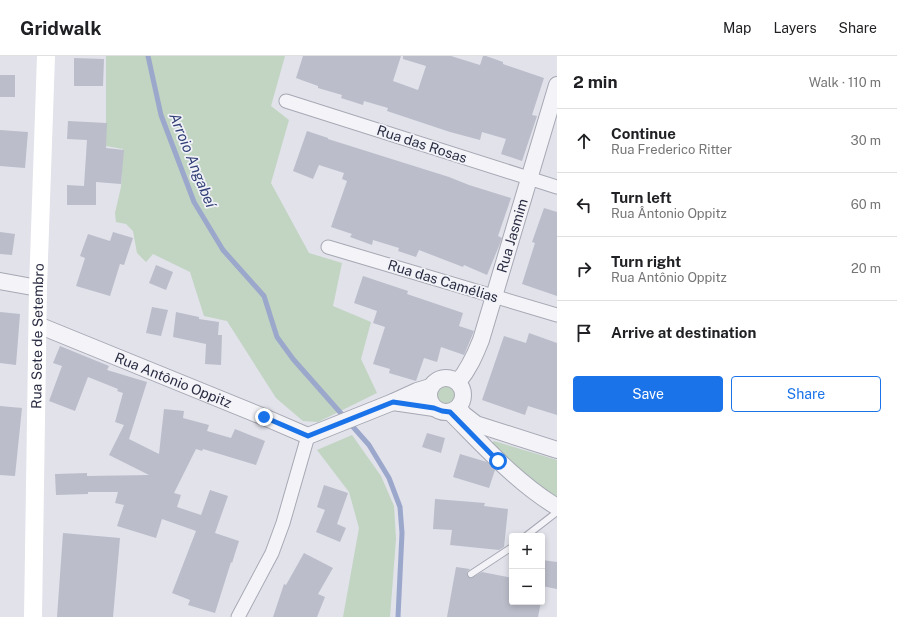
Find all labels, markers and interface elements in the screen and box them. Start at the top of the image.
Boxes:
text: Gridwalk [20,17,101,39]
text: Map [723,20,751,36]
text: Layers [773,20,817,36]
text: Share [839,20,877,36]
text: 2 min [573,72,618,92]
text: Walk · 110 m [809,75,881,90]
water label: Arroio Angabeí [166,110,220,211]
street label: Rua das Rosas [375,122,469,166]
text: Continue [611,125,676,142]
icon: ahead [573,130,595,152]
text: 30 m [851,133,881,148]
text: Rua Frederico Ritter [611,142,732,157]
text: Turn left [611,189,672,206]
icon: left [573,194,595,216]
street label: Rua Jasmim [493,197,531,275]
text: 60 m [851,197,881,212]
text: Rua Ântonio Oppitz [611,206,727,221]
text: Turn right [611,253,681,270]
street label: Rua das Camélias [386,257,500,305]
icon: right [573,258,595,280]
text: 20 m [851,261,881,276]
street label: Rua Sete de Setembro [28,263,47,409]
text: Rua Antônio Oppitz [611,270,727,285]
icon: arrive [573,322,595,344]
text: Arrive at destination [611,324,756,341]
street label: Rua Antônio Oppitz [112,349,234,411]
button: Save [573,376,723,412]
button: Share [731,376,881,412]
route end [255,408,273,426]
route start [489,452,507,470]
map controls [509,533,545,605]
button: + [509,533,545,569]
button: − [509,569,545,605]

